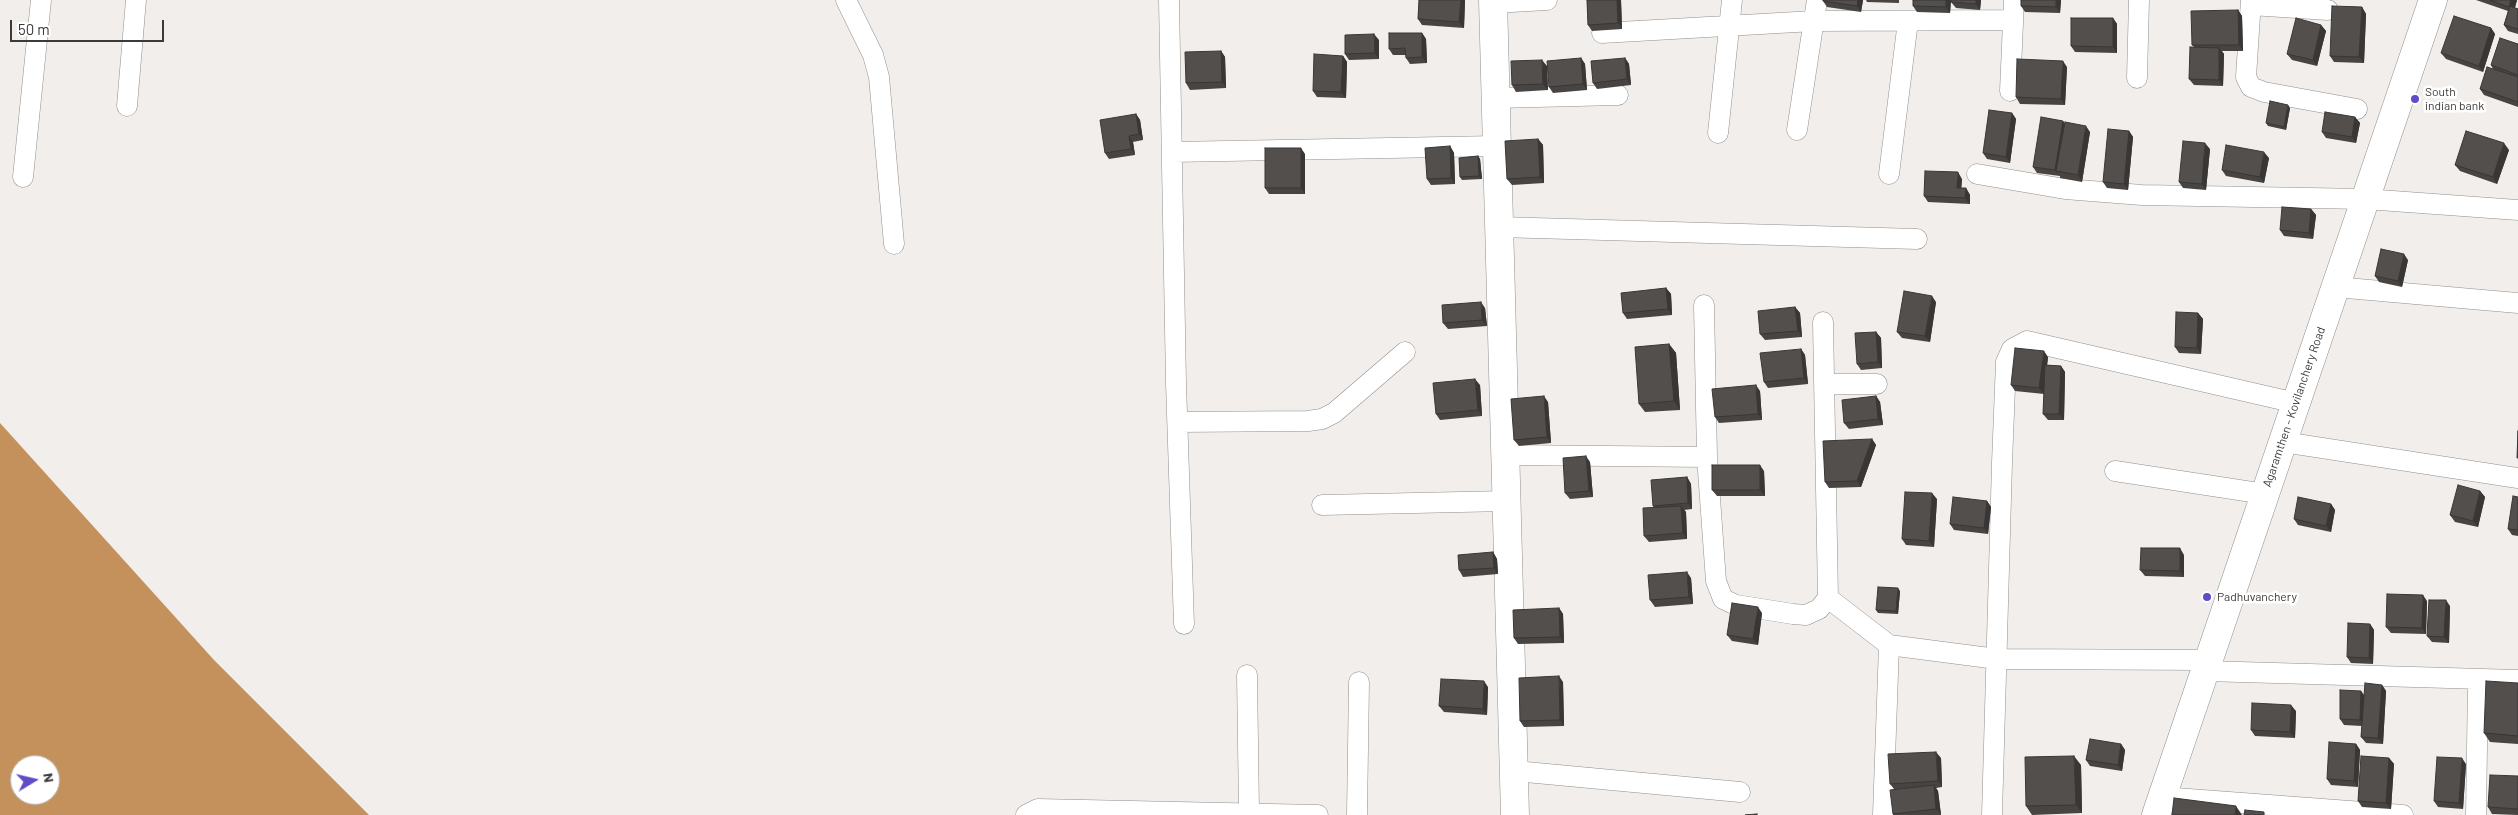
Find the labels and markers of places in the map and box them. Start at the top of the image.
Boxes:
place label: South indian bank [2425,85,2484,113]
marker: South indian bank [2409,93,2421,105]
place label: Padhuvanchery [2217,590,2297,604]
marker: Padhuvanchery [2201,591,2213,603]

